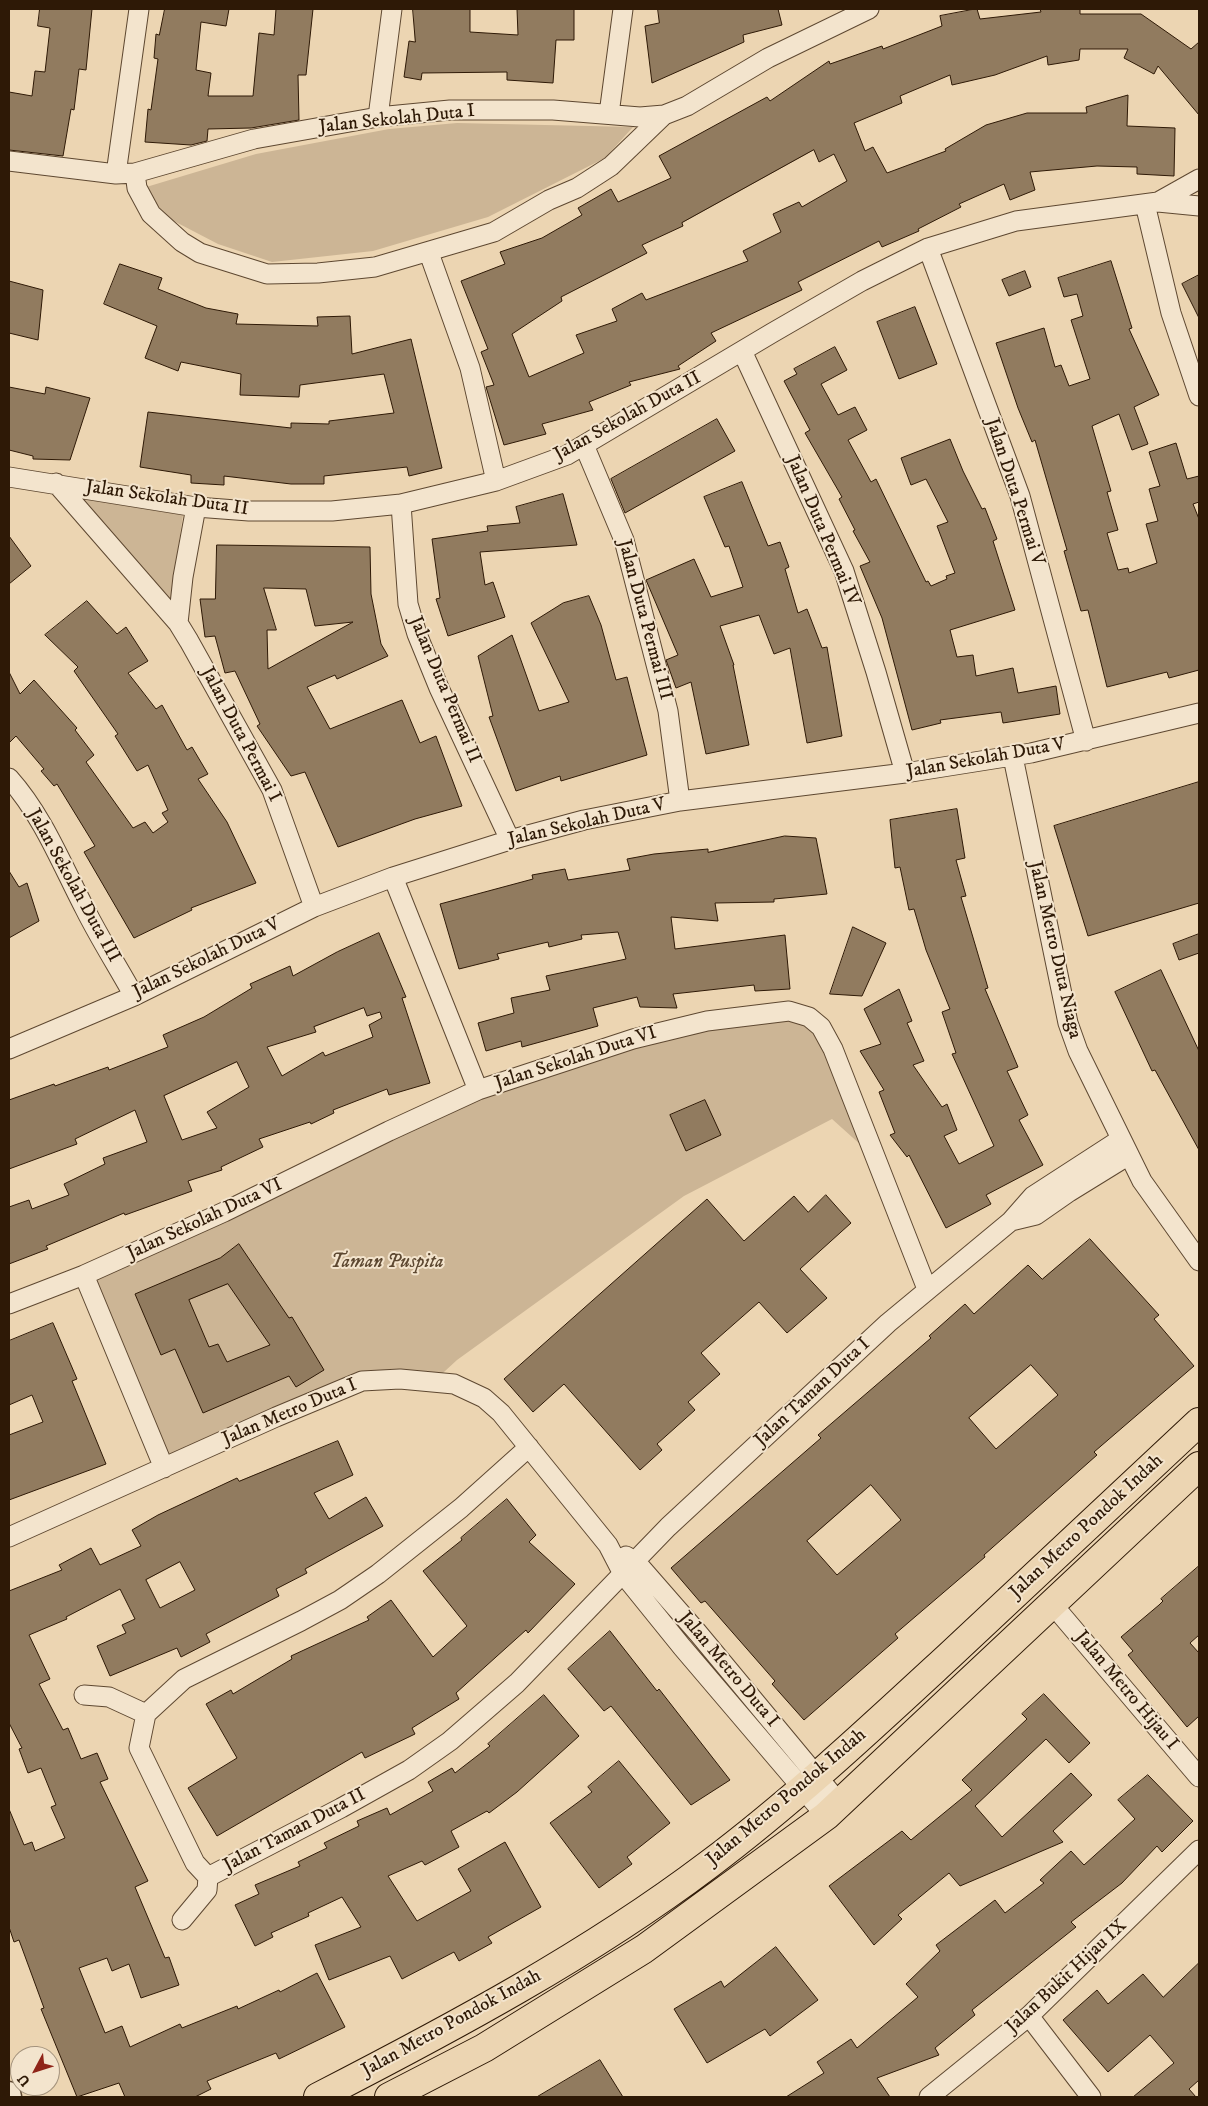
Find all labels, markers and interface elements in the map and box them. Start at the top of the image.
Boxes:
street label: Jalan Sekolah Duta I [318,100,476,140]
street label: Jalan Sekolah Duta II [551,367,705,467]
street label: Jalan Duta Permai V [979,415,1049,569]
street label: Jalan Duta Permai IV [780,452,864,610]
street label: Jalan Sekolah Duta II [84,476,250,522]
street label: Jalan Duta Permai III [612,537,676,703]
street label: Jalan Duta Permai II [403,613,485,767]
street label: Jalan Duta Permai I [195,664,285,806]
street label: Jalan Sekolah Duta V [905,734,1067,784]
street label: Jalan Sekolah Duta V [506,794,668,852]
street label: Jalan Sekolah Duta III [21,805,125,967]
street label: Jalan Metro Duta Niaga [1022,859,1086,1041]
street label: Jalan Sekolah Duta V [130,914,284,1004]
street label: Jalan Sekolah Duta VI [492,1022,660,1096]
street label: Jalan Sekolah Duta VI [124,1174,286,1266]
park label: Taman Puspita [331,1252,443,1274]
street label: Jalan Taman Duta I [751,1334,875,1452]
street label: Jalan Metro Duta I [219,1374,361,1452]
street label: Jalan Metro Pondok Indah [1005,1450,1169,1604]
street label: Jalan Metro Duta I [673,1608,783,1732]
street label: Jalan Metro Hijau I [1069,1627,1183,1755]
street label: Jalan Metro Pondok Indah [702,1724,872,1872]
street label: Jalan Taman Duta II [220,1784,370,1878]
street label: Jalan Bukit Hijau IX [1002,1915,1132,2039]
street label: Jalan Metro Pondok Indah [358,1965,546,2083]
north arrow [10,2046,60,2096]
text: U [14,2070,35,2090]

